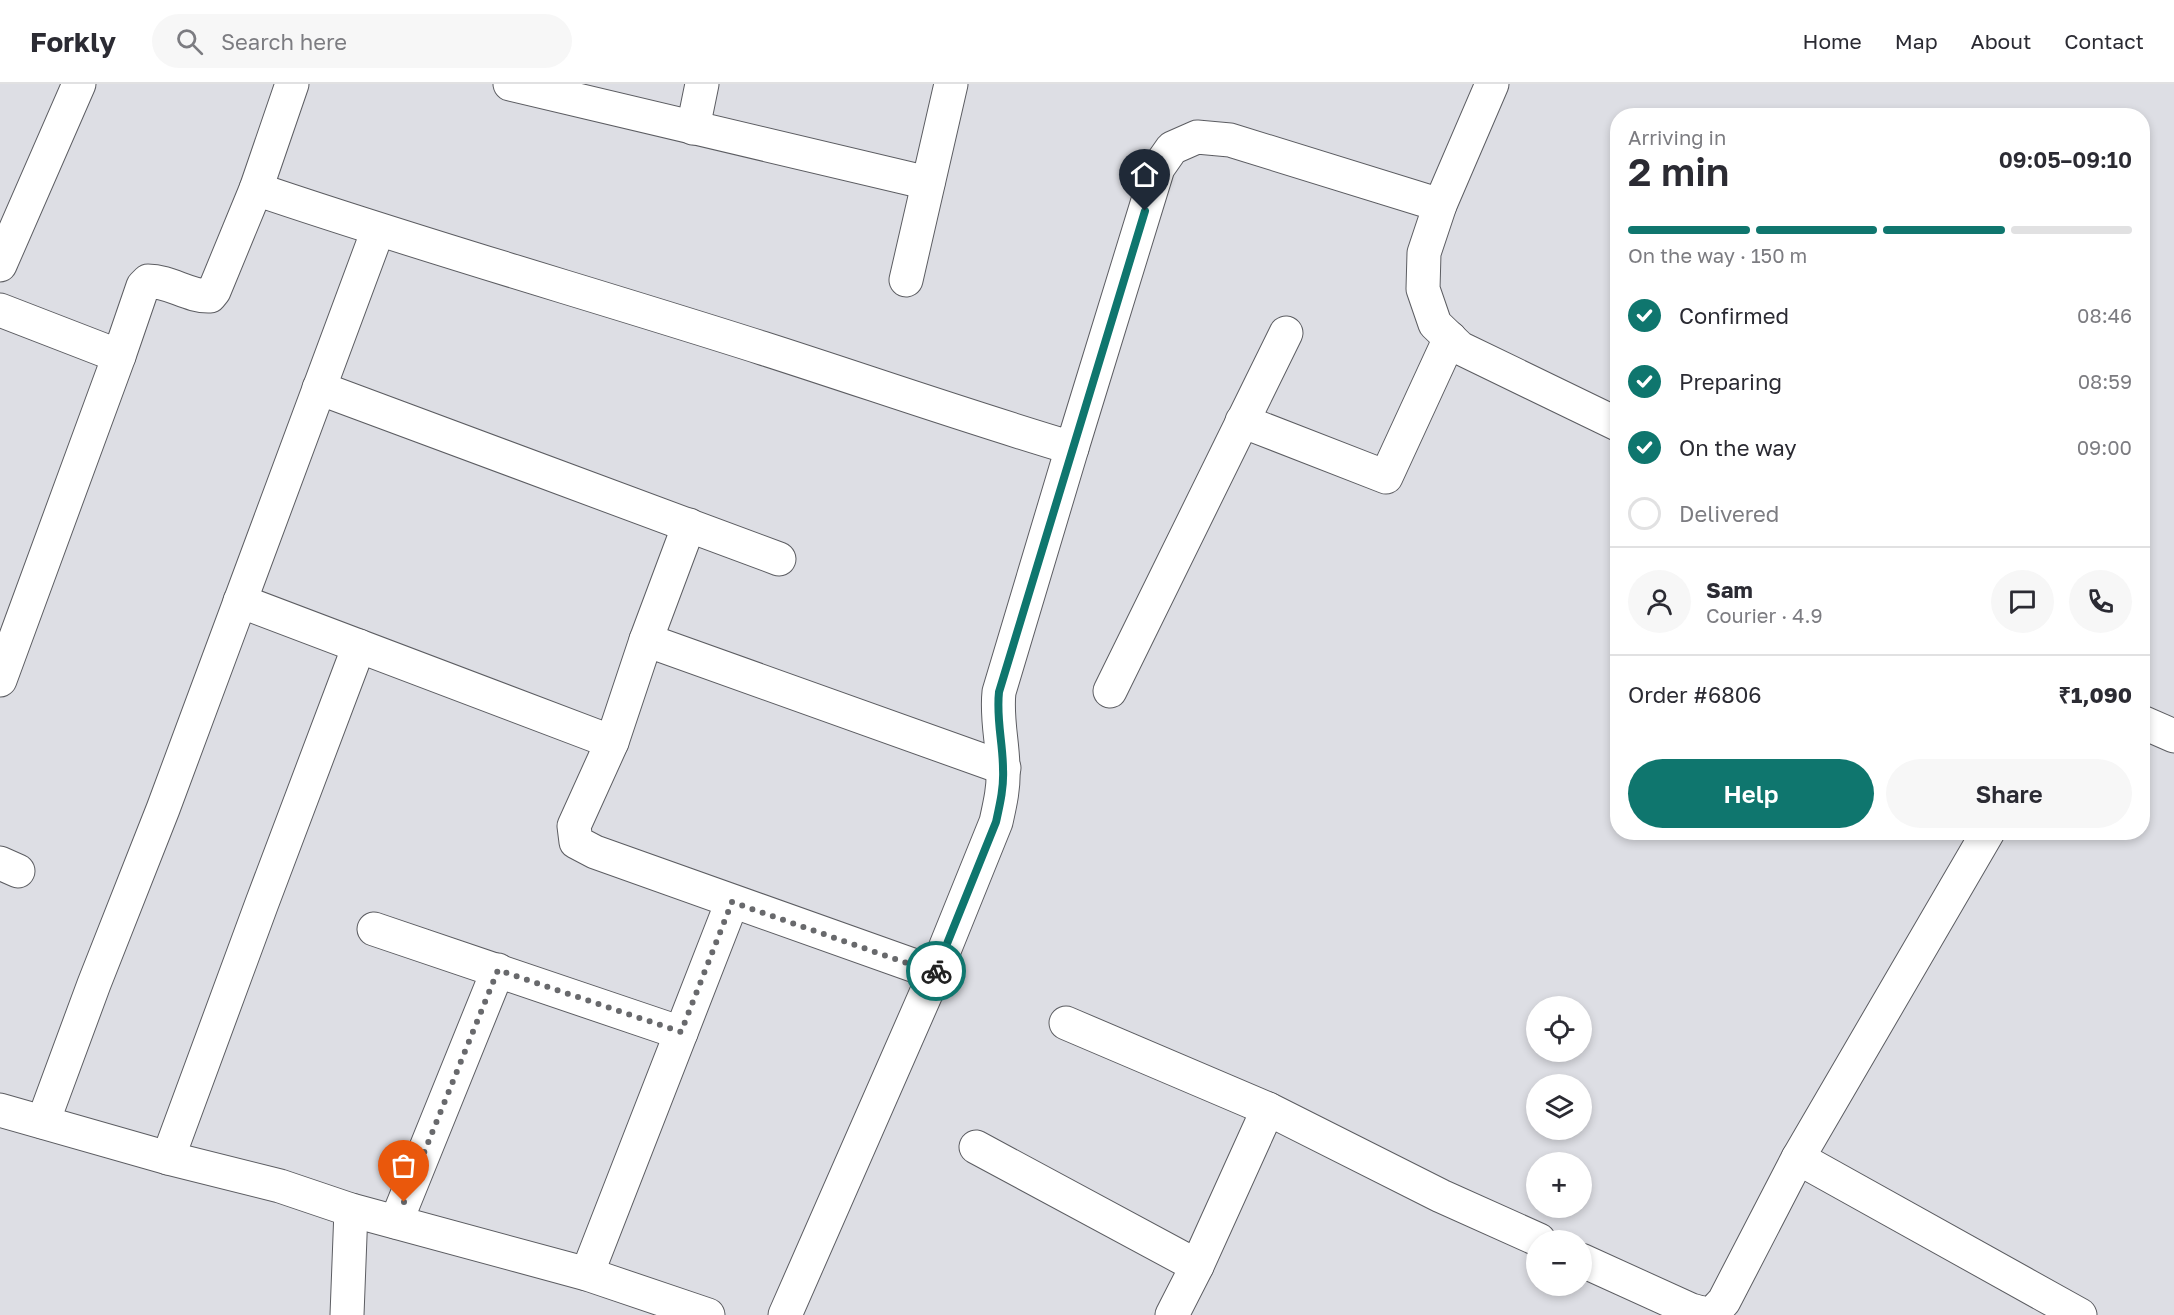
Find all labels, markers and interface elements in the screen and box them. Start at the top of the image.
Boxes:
search box [152,14,572,68]
text: Forkly [30,25,116,58]
icon: search [173,25,206,58]
text: Search here [221,28,347,55]
text: Home [1802,28,1862,54]
text: Map [1895,28,1938,54]
text: About [1971,28,2031,54]
text: Contact [2064,28,2144,54]
text: Arriving in [1628,125,1726,149]
text: 09:05–09:10 [1999,146,2132,173]
text: 2 min [1628,148,1729,195]
pin [1119,149,1170,211]
icon: home [1128,158,1161,191]
text: On the way · 150 m [1628,243,1807,267]
icon: check [1628,299,1661,332]
text: Confirmed [1679,302,1789,329]
text: 08:46 [2077,303,2132,327]
icon: check [1628,365,1661,398]
text: Preparing [1679,368,1782,395]
text: 08:59 [2078,369,2132,393]
icon: check [1628,431,1661,464]
text: On the way [1679,434,1797,461]
text: 09:00 [2077,435,2132,459]
text: Delivered [1679,500,1779,527]
button: person [1628,570,1691,633]
button: chat [1991,570,2054,633]
button: phone [2069,570,2132,633]
text: Sam [1706,576,1753,603]
text: Courier · 4.9 [1706,603,1823,627]
text: Order #6806 [1628,681,1762,708]
text: ₹1,090 [2058,681,2132,708]
button: Help [1628,759,1874,828]
button: Share [1886,759,2132,828]
courier [906,941,966,1001]
icon: bike [920,955,953,988]
map controls [1526,996,1592,1296]
button: locate [1526,996,1592,1062]
button: layers [1526,1074,1592,1140]
pin [378,1140,429,1202]
icon: bag [387,1149,420,1182]
button: + [1526,1152,1592,1218]
button: − [1526,1230,1592,1296]

